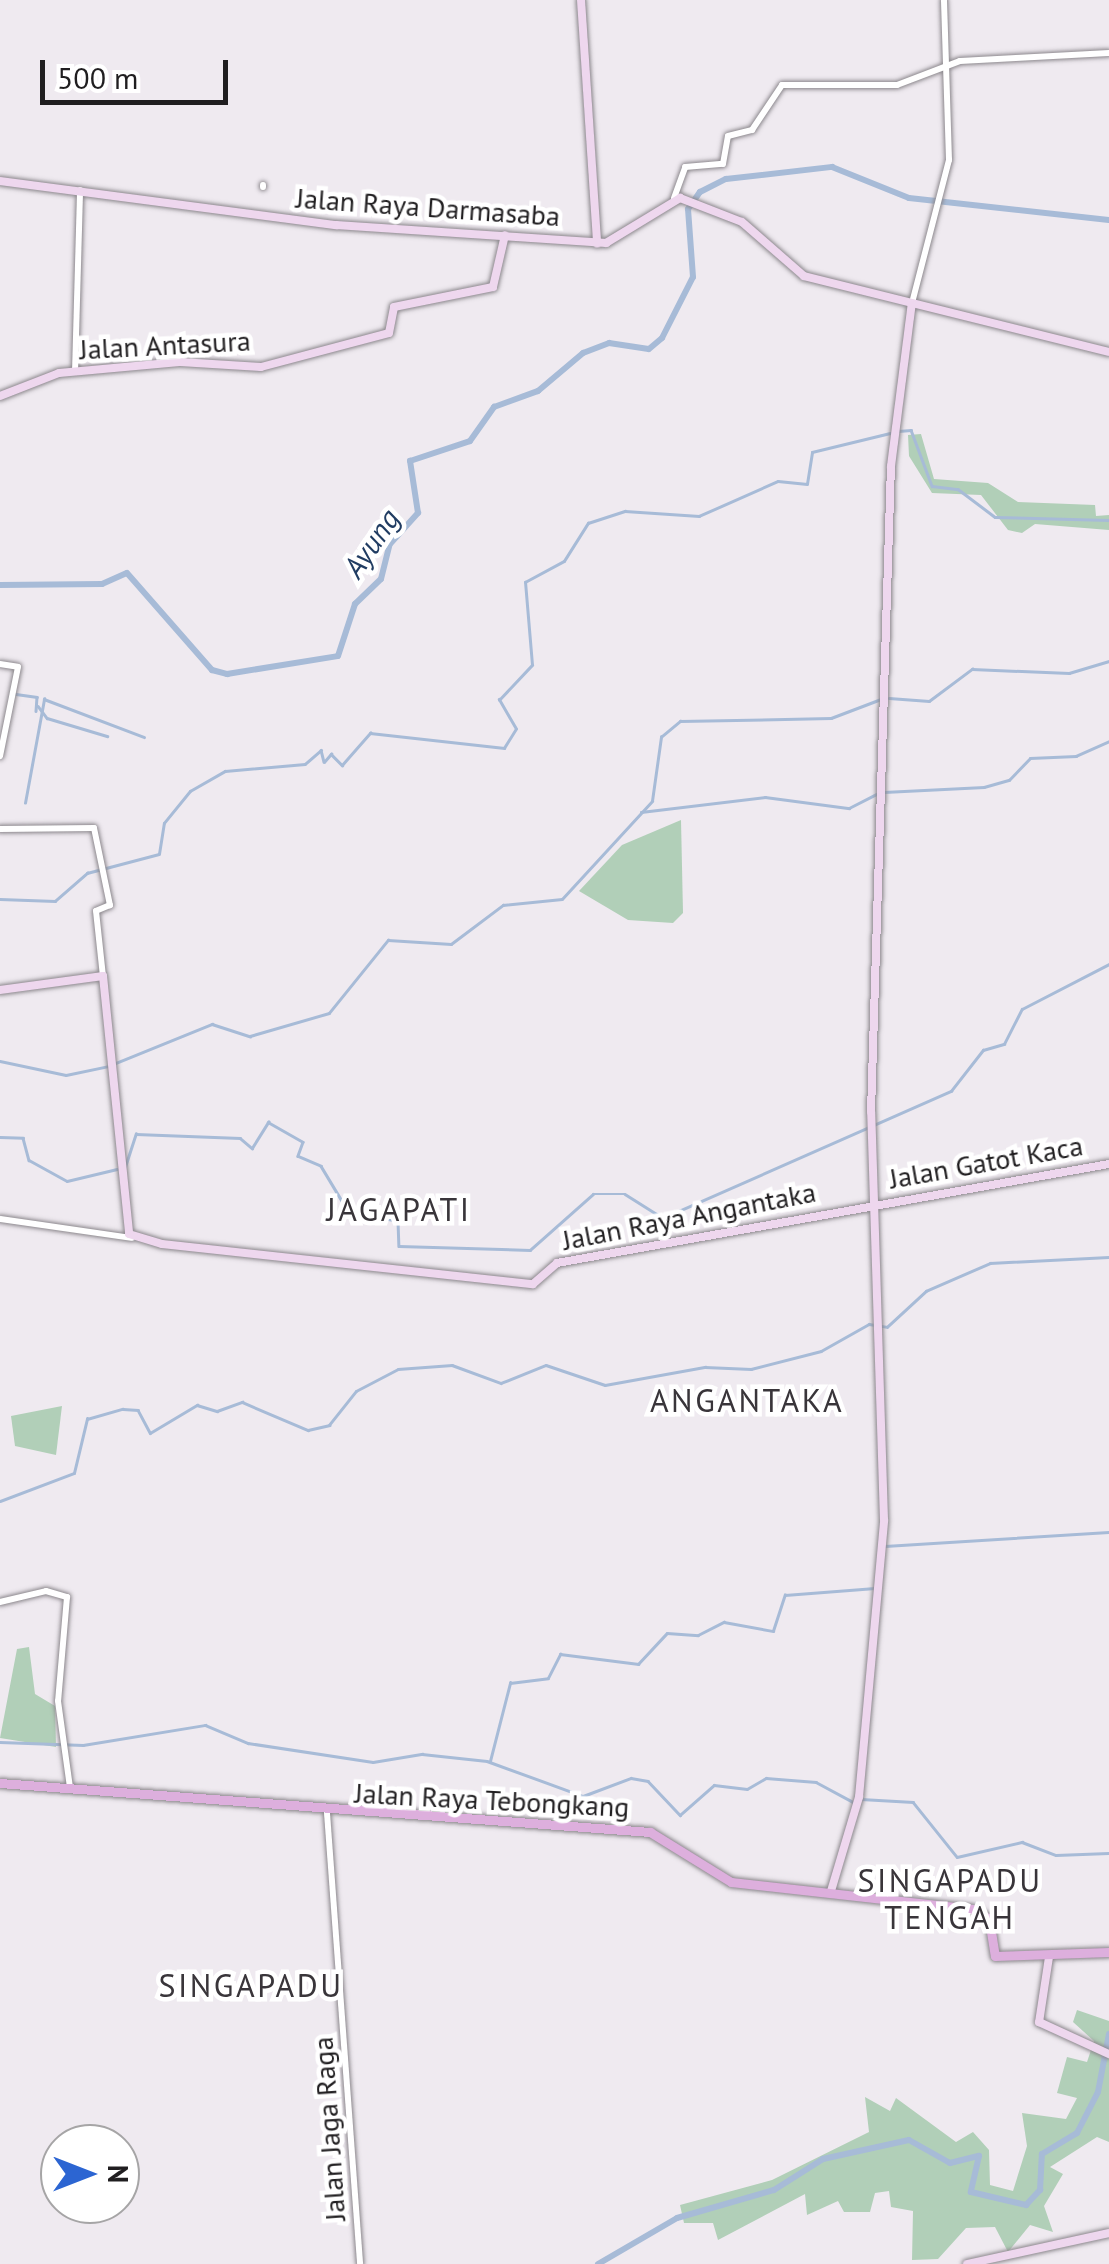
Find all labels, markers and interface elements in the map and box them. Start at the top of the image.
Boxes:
scale bar [45,40,232,102]
text: 500 m [57,58,138,97]
street label: Jalan Raya Darmasaba [295,181,561,233]
street label: Jalan Antasura [78,324,252,366]
water label: Ayung [335,502,407,584]
street label: Jalan Gatot Kaca [887,1128,1085,1196]
street label: Jalan Raya Angantaka [559,1175,819,1257]
district label: JAGAPATI [326,1190,472,1228]
district label: ANGANTAKA [650,1381,844,1419]
street label: Jalan Raya Tebongkang [353,1776,631,1824]
district label: SINGAPADU TENGAH [857,1862,1043,1937]
district label: SINGAPADU [158,1966,344,2004]
street label: Jalan Jaga Raga [306,2036,352,2222]
north arrow [40,2124,140,2224]
text: N [100,2165,137,2183]

